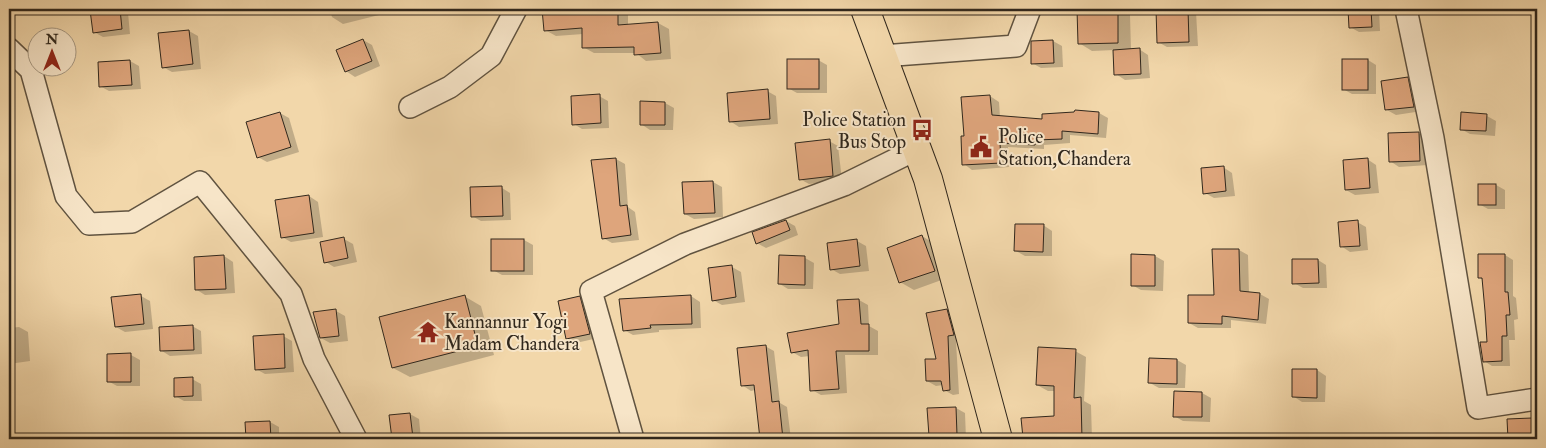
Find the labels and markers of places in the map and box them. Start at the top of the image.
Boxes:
place label: Police Station Bus Stop [802,108,906,155]
bus stop icon: Police Station Bus Stop [909,117,935,143]
place label: Police Station,Chandera [998,125,1131,171]
public building icon: Police Station,Chandera [968,134,994,160]
place label: Kannannur Yogi Madam Chandera [444,310,580,356]
temple icon: Kannannur Yogi Madam Chandera [415,319,441,345]

